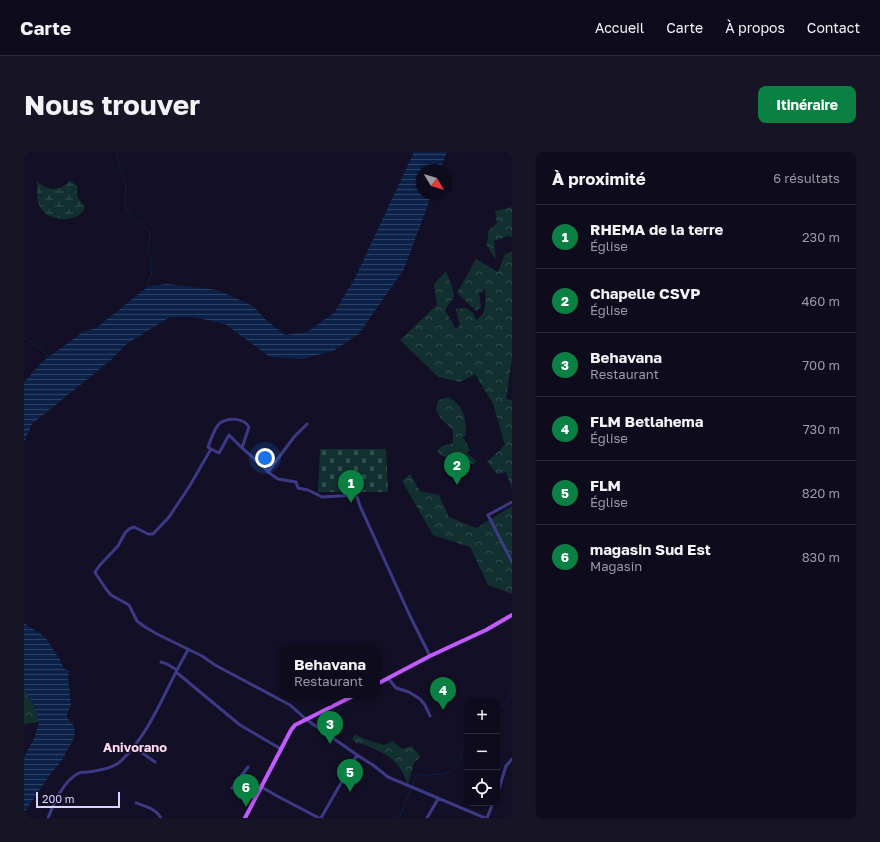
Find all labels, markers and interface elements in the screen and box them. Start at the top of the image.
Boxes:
text: Carte [20,16,71,39]
text: Accueil [595,19,644,36]
text: Carte [666,19,703,36]
text: À propos [725,19,785,36]
text: Contact [807,19,860,36]
button: Itinéraire [758,86,856,123]
text: Nous trouver [24,88,200,121]
north arrow [416,164,452,200]
text: À proximité [552,168,646,189]
text: 6 résultats [773,170,840,186]
text: RHEMA de la terre [590,220,723,238]
text: 1 [562,229,568,245]
text: 230 m [802,229,840,245]
text: Église [590,238,628,254]
text: Chapelle CSVP [590,284,700,302]
text: 2 [561,293,569,309]
text: 460 m [801,293,840,309]
text: Église [590,302,628,318]
text: Behavana [590,348,662,366]
text: 3 [561,357,569,373]
text: 700 m [802,357,840,373]
text: Restaurant [590,366,659,382]
text: FLM Betlahema [590,412,703,430]
text: 4 [561,421,569,437]
text: 730 m [803,421,840,437]
text: Église [590,430,628,446]
your location [255,448,275,468]
pin: 2 [444,452,470,485]
pin: 1 [338,470,364,503]
text: FLM [590,476,621,494]
text: 5 [561,485,569,501]
text: 820 m [802,485,840,501]
text: Église [590,494,628,510]
text: magasin Sud Est [590,540,711,558]
text: 6 [561,549,569,565]
text: 830 m [802,549,840,565]
text: Magasin [590,558,642,574]
popup [280,646,380,698]
text: Behavana [294,655,366,673]
text: Restaurant [294,673,363,689]
pin: 4 [430,677,456,710]
map controls [464,698,500,806]
button: + [464,698,500,734]
pin: 3 [317,711,343,744]
button: − [464,734,500,770]
district label: Anivorano [103,739,167,755]
pin: 5 [337,759,363,792]
button: locate [464,770,500,806]
pin: 6 [233,774,259,807]
scale bar [36,790,120,809]
text: 200 m [42,792,75,805]

